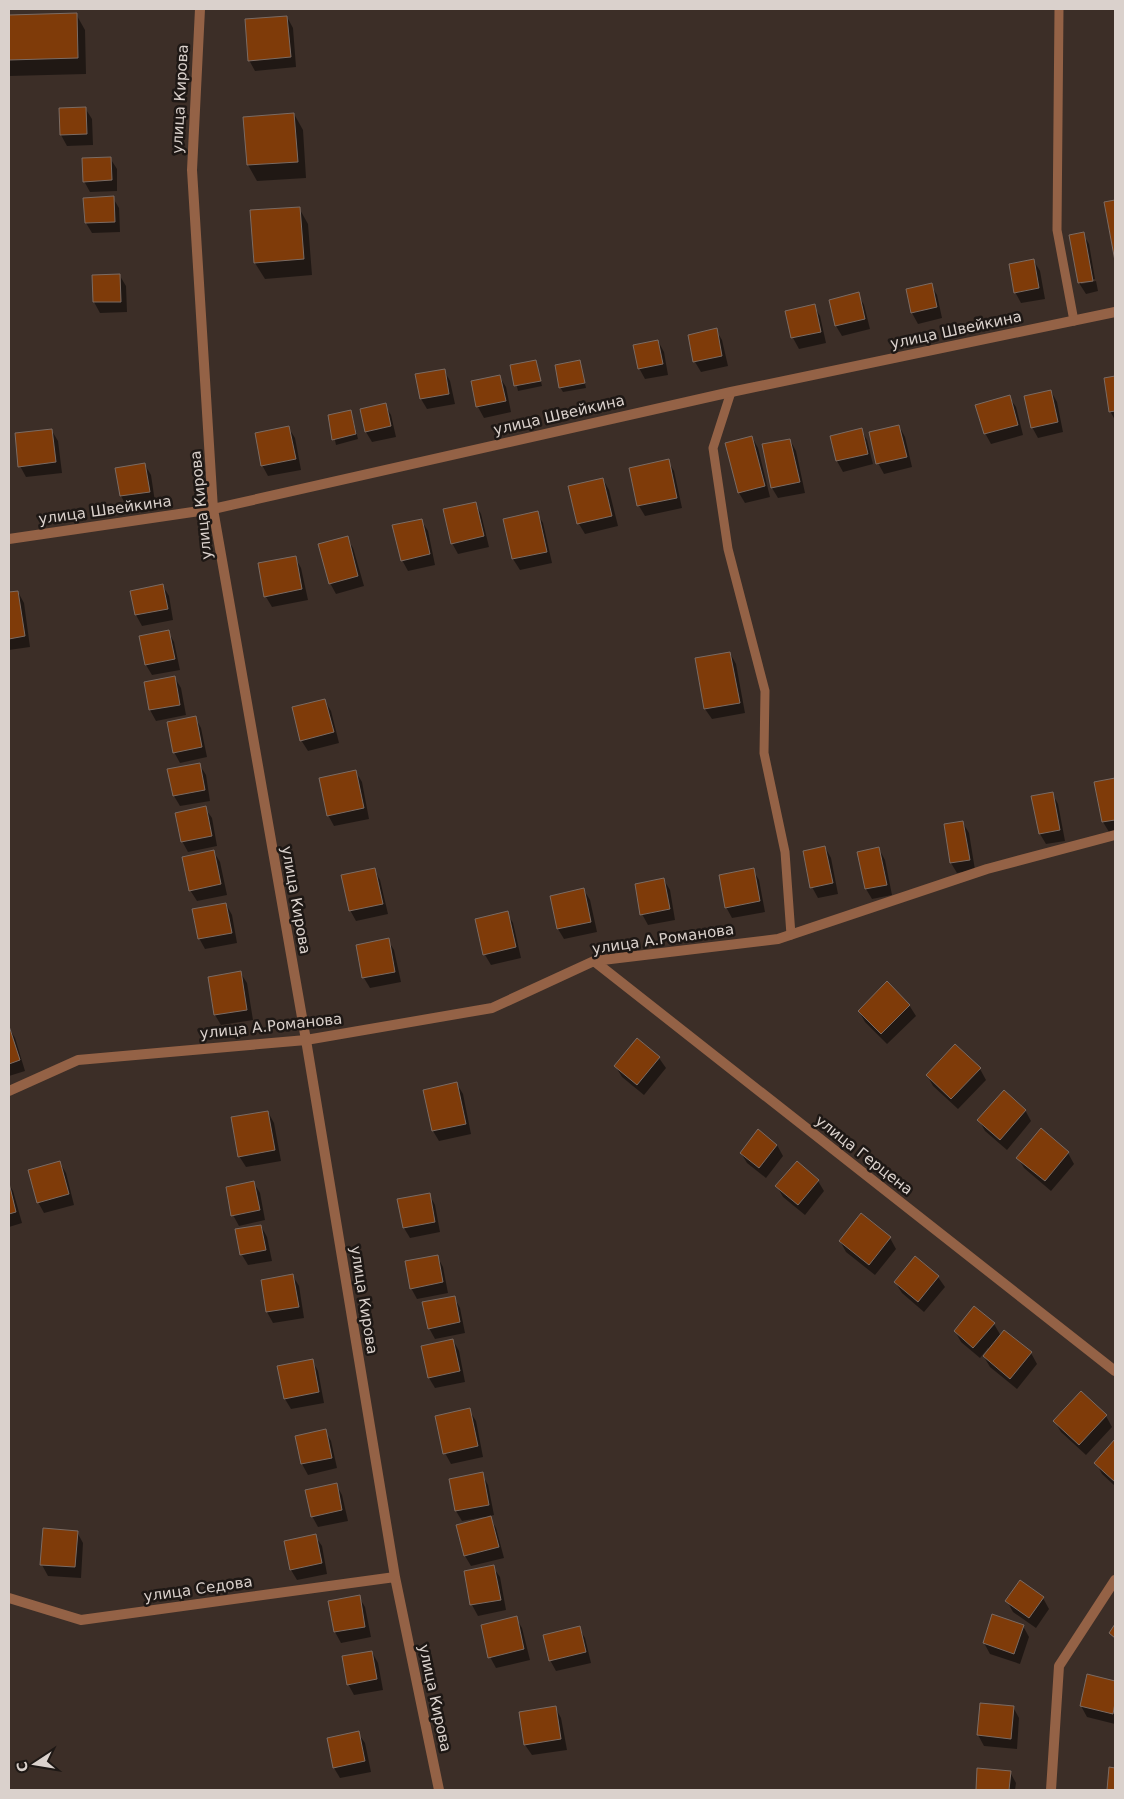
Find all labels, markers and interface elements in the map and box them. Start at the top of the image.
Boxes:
street label: улица Кирова [168,44,192,154]
street label: улица Швейкина [889,307,1023,353]
street label: улица Швейкина [492,391,626,439]
street label: улица Кирова [186,450,216,560]
street label: улица Швейкина [37,492,173,528]
street label: улица Кирова [278,845,314,955]
street label: улица А.Романова [591,920,735,958]
street label: улица А.Романова [199,1010,343,1042]
street label: улица Герцена [812,1111,916,1199]
street label: улица Кирова [347,1245,381,1355]
street label: улица Седова [142,1572,254,1606]
street label: улица Кирова [415,1643,455,1753]
north arrow [10,1739,60,1789]
text: С [13,1760,31,1773]

